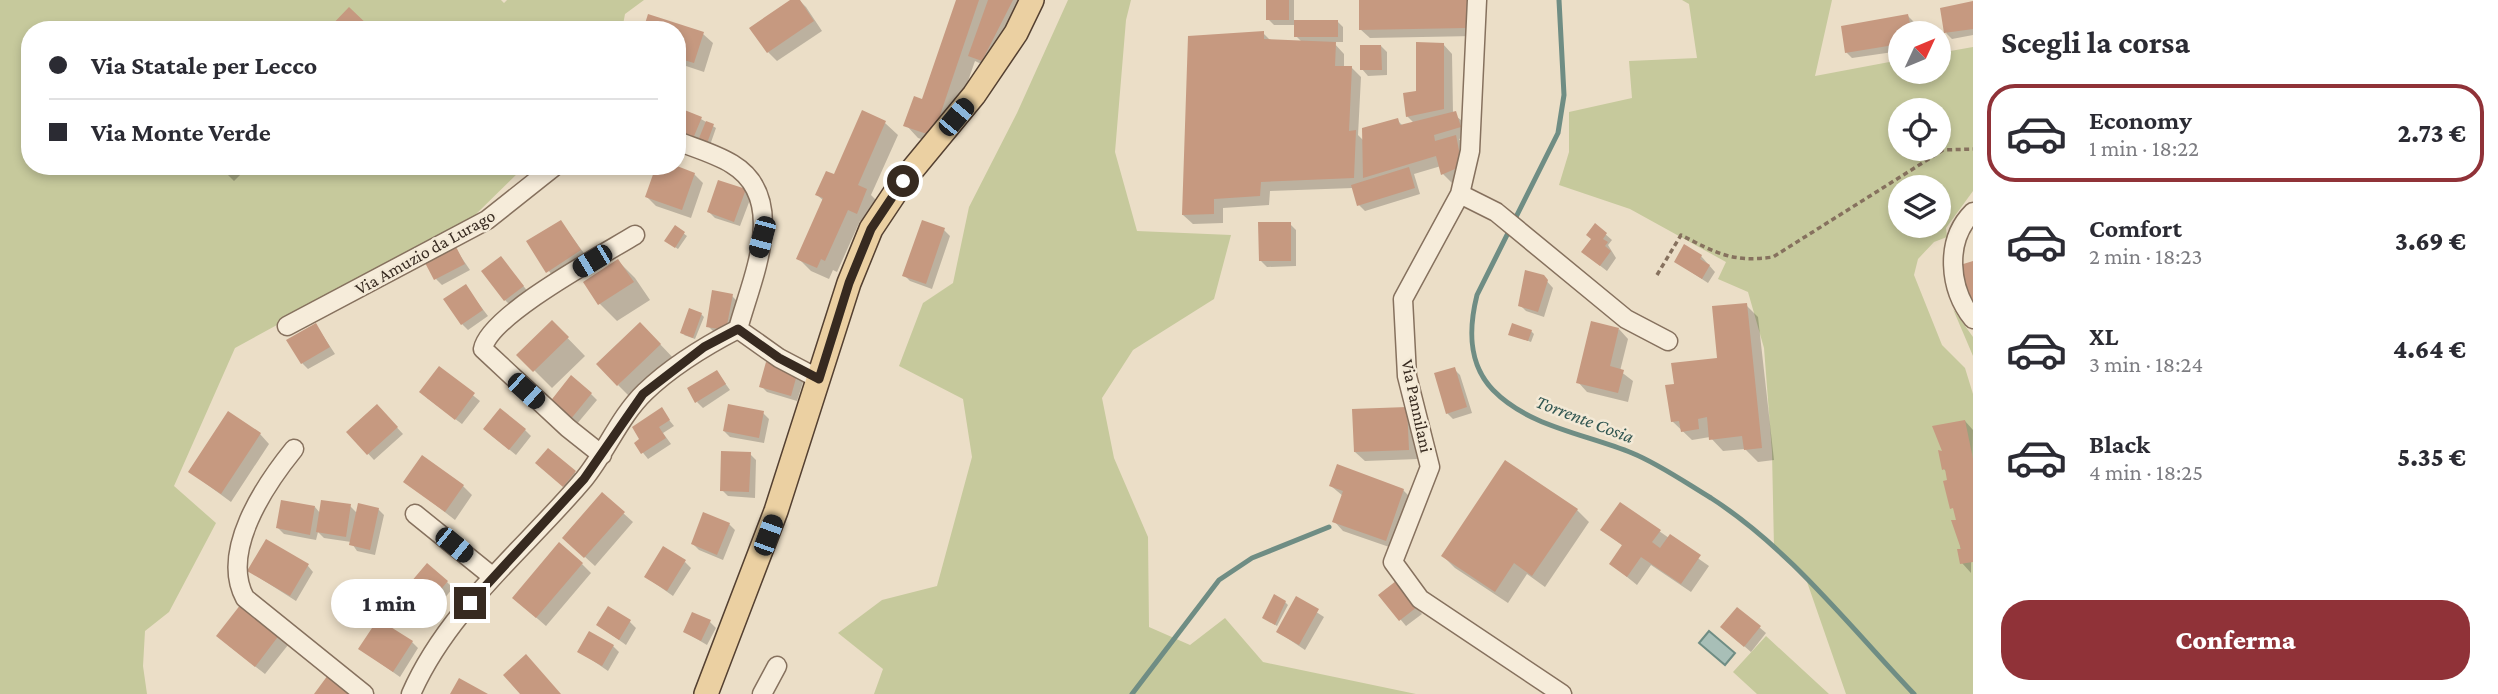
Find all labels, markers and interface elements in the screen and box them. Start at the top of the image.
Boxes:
north arrow [1888,21,1951,84]
map controls [1888,21,1951,238]
text: Scegli la corsa [2001,24,2190,60]
text: Via Statale per Lecco [91,51,317,80]
car [935,94,978,140]
button: locate [1888,98,1951,161]
icon: car [2005,102,2068,165]
text: Economy [2089,106,2192,135]
text: Via Monte Verde [91,118,271,147]
text: 2.73 € [2398,119,2466,148]
text: 1 min · 18:22 [2089,135,2199,161]
route start [887,165,919,197]
button: layers [1888,175,1951,238]
street label: Via Amuzio da Lurago [352,205,498,299]
icon: car [2005,210,2068,273]
car [747,214,778,260]
text: Comfort [2089,214,2182,243]
text: 3.69 € [2395,227,2466,256]
car [569,241,616,281]
text: 2 min · 18:23 [2089,243,2202,269]
icon: car [2005,318,2068,381]
text: XL [2089,322,2118,351]
text: 4.64 € [2393,335,2466,364]
text: 3 min · 18:24 [2089,351,2203,377]
street label: Via Pannilani [1397,357,1437,455]
car [504,369,549,413]
water label: Torrente Cosia [1533,391,1637,447]
icon: car [2005,426,2068,489]
text: Black [2089,430,2150,459]
text: 5.35 € [2397,443,2466,472]
text: 4 min · 18:25 [2089,459,2203,485]
car [751,512,786,558]
car [432,524,477,566]
callout: 1 min [330,578,446,628]
route end [454,587,486,619]
text: 1 min [362,590,416,616]
button: Conferma [2001,600,2470,680]

